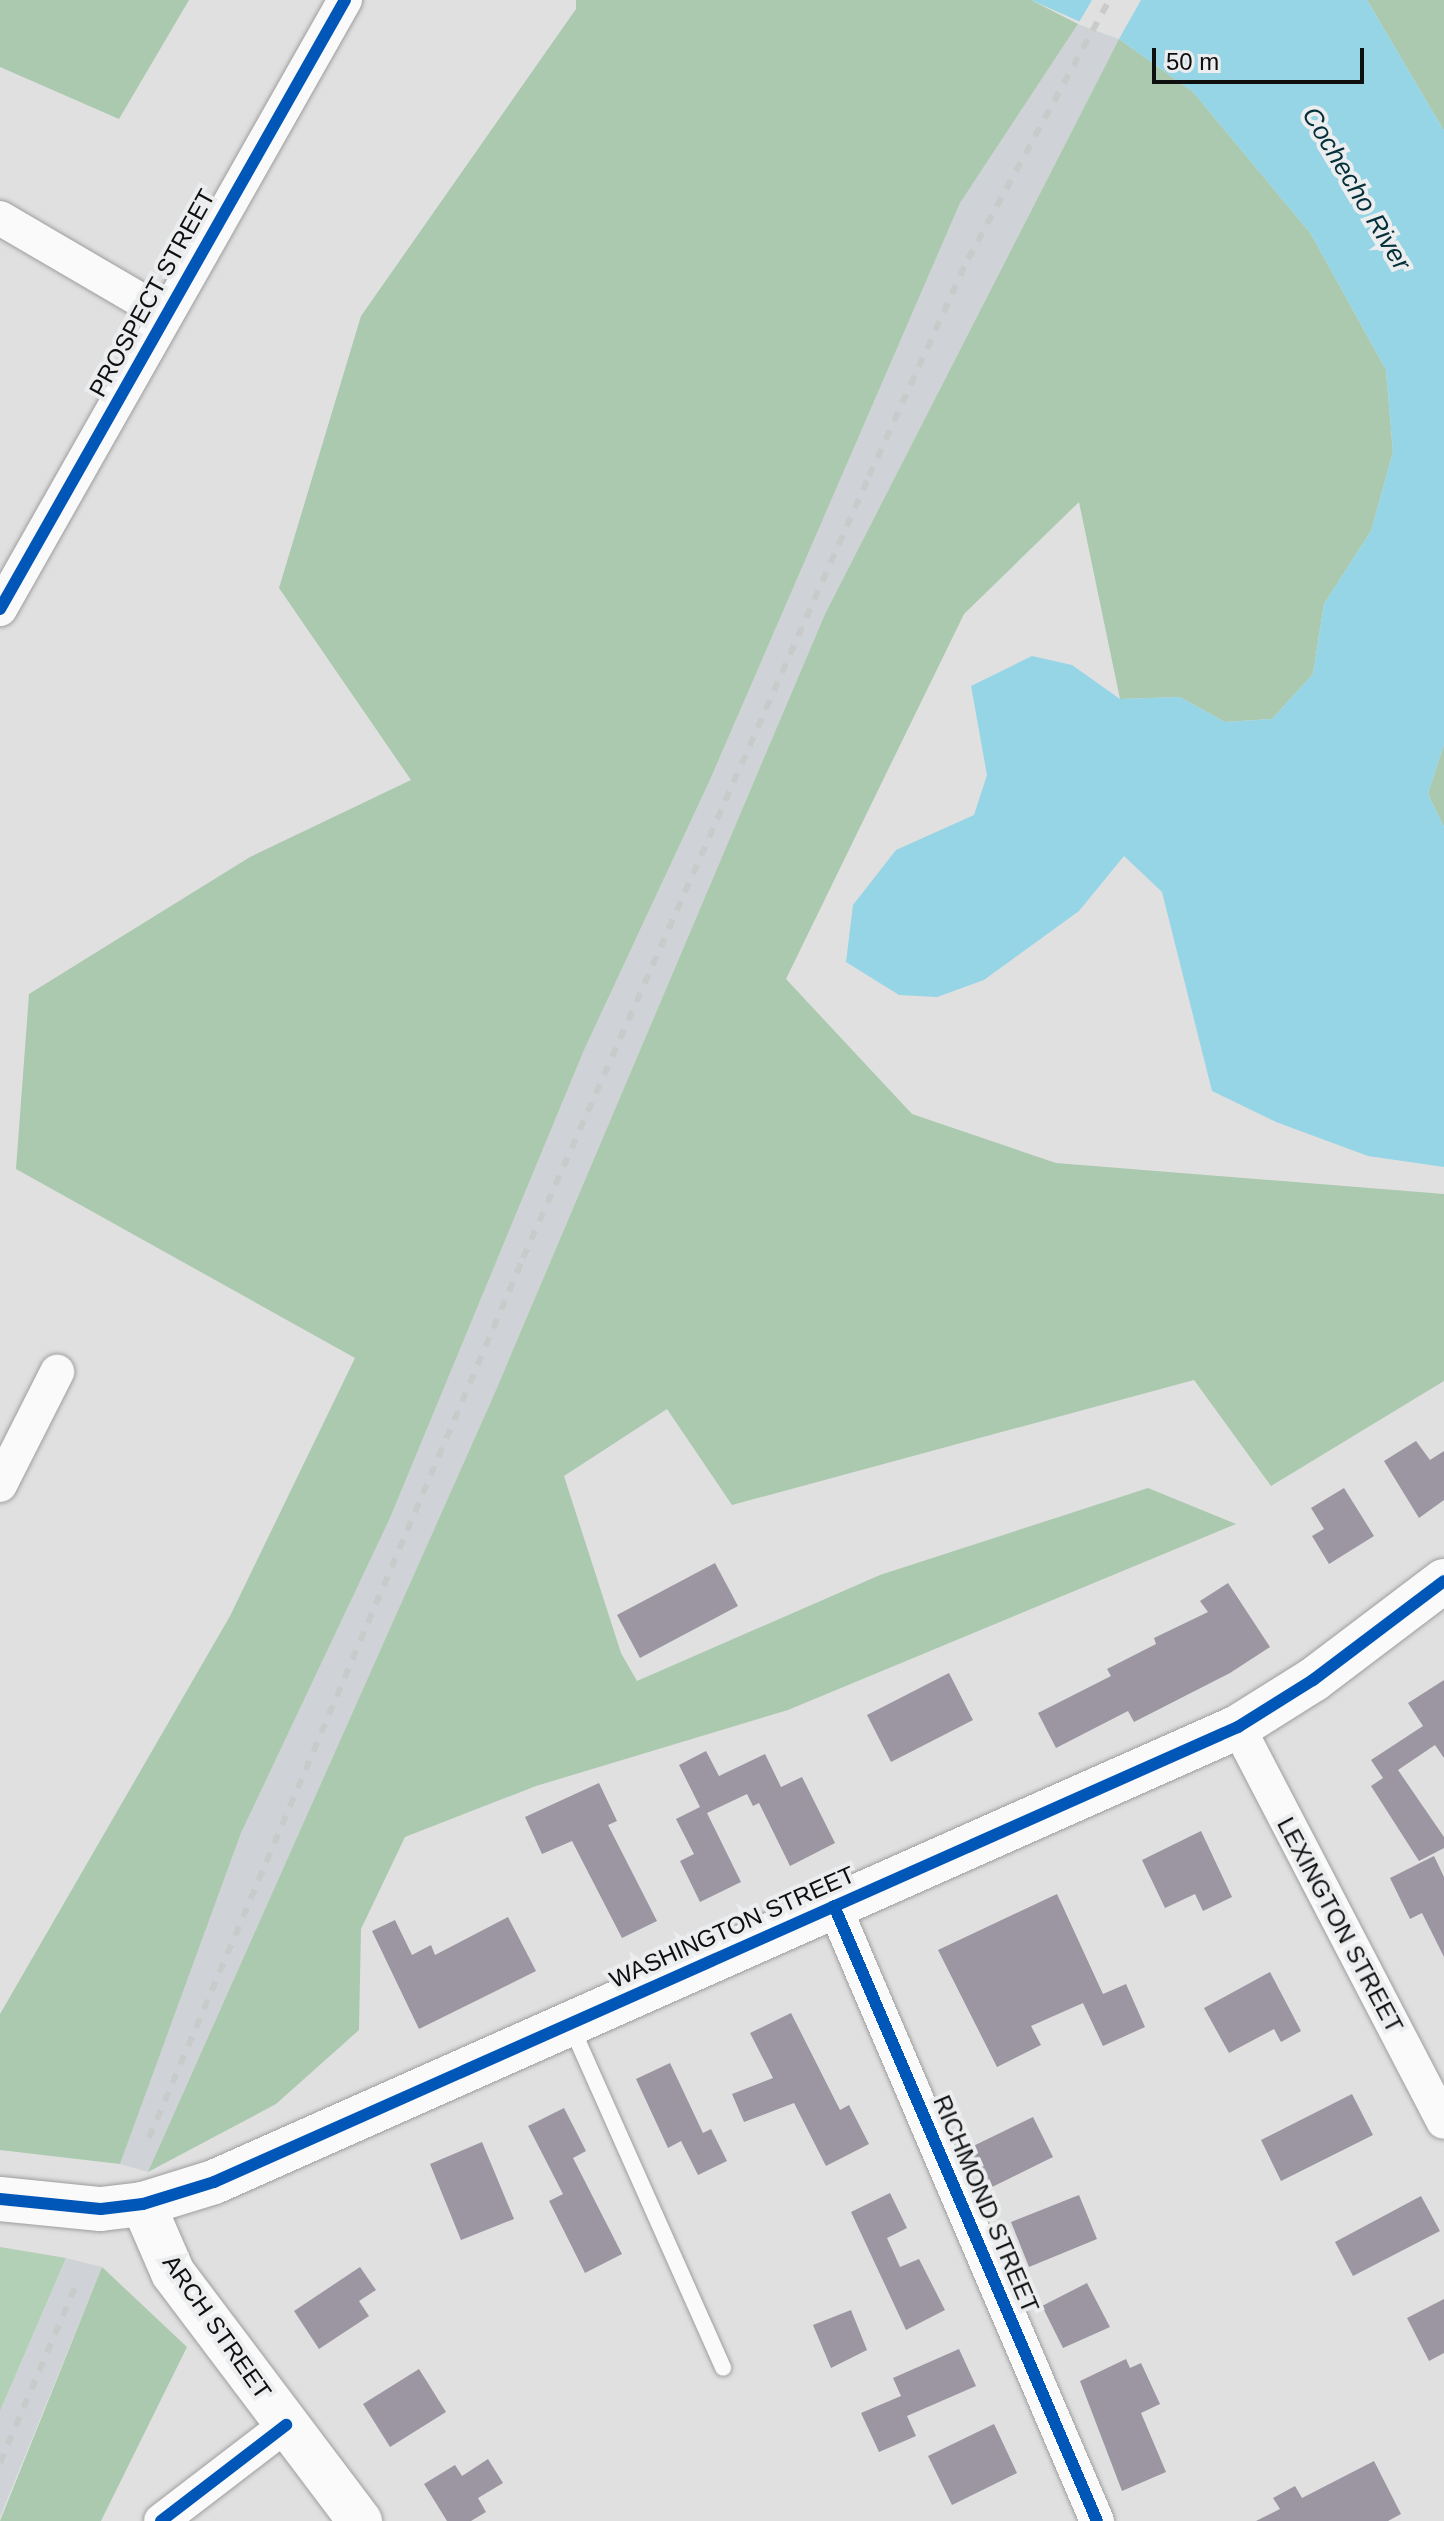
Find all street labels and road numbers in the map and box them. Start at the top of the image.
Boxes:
street label: PROSPECT STREET [83,184,221,402]
street label: LEXINGTON STREET [1271,1812,1409,2038]
street label: WASHINGTON STREET [605,1860,859,1994]
street label: RICHMOND STREET [927,2091,1045,2317]
street label: ARCH STREET [157,2249,277,2405]

